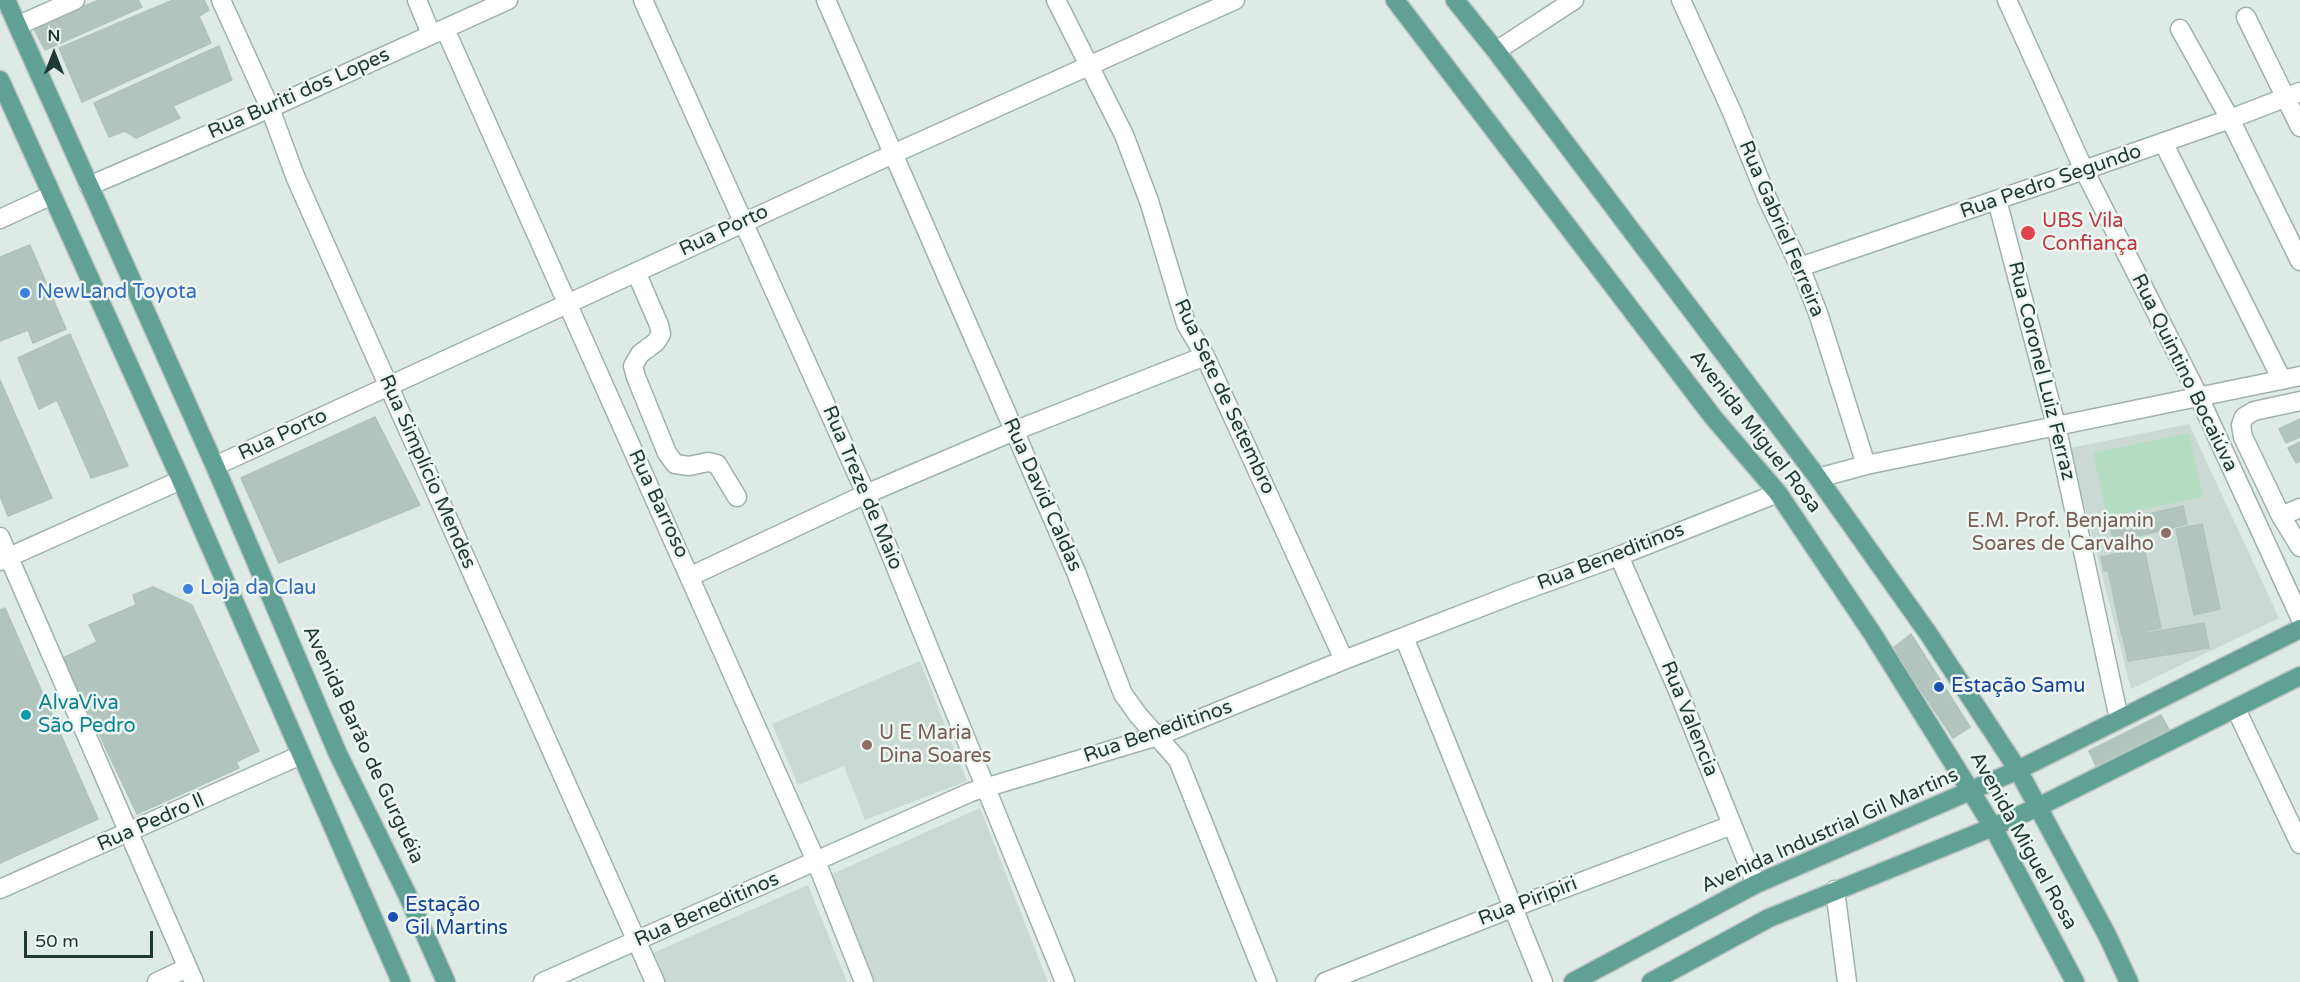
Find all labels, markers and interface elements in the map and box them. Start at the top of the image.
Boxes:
north arrow [24,24,84,84]
text: N [48,26,60,46]
street label: Rua Buriti dos Lopes [205,43,393,145]
street label: Rua Gabriel Ferreira [1733,137,1829,321]
street label: Rua Pedro Segundo [1957,140,2145,224]
street label: Rua Porto [676,200,772,262]
place label: UBS Vila Confiança [2042,210,2138,257]
marker: UBS Vila Confiança [2019,224,2037,242]
street label: Rua Coronel Luiz Ferraz [2002,259,2080,483]
street label: Rua Quintino Bocaiúva [2126,270,2242,476]
place label: NewLand Toyota [37,281,197,305]
marker: NewLand Toyota [18,286,32,300]
street label: Rua Sete de Setembro [1168,296,1280,498]
street label: Avenida Miguel Rosa [1684,346,1826,518]
street label: Rua Simplício Mendes [373,371,481,573]
street label: Rua Treze de Maio [817,402,907,574]
street label: Rua Porto [235,404,331,466]
street label: Rua David Caldas [997,414,1087,576]
street label: Rua Barroso [622,446,694,562]
place label: E.M. Prof. Benjamin Soares de Carvalho [1967,510,2154,557]
street label: Rua Beneditinos [1534,518,1688,596]
marker: E.M. Prof. Benjamin Soares de Carvalho [2159,526,2173,540]
place label: Loja da Clau [200,577,316,601]
marker: Loja da Clau [181,582,195,596]
street label: Avenida Barão de Gurguéia [297,622,429,868]
street label: Rua Valencia [1655,658,1723,780]
place label: Estação Samu [1951,675,2085,699]
marker: Estação Samu [1932,680,1946,694]
place label: AlvaViva São Pedro [38,692,136,739]
street label: Rua Beneditinos [1081,695,1235,769]
marker: AlvaViva São Pedro [19,708,33,722]
place label: U E Maria Dina Soares [879,722,991,769]
marker: U E Maria Dina Soares [860,738,874,752]
street label: Avenida Miguel Rosa [1964,748,2082,934]
street label: Avenida Industrial Gil Martins [1698,763,1962,899]
street label: Rua Pedro ll [94,789,208,857]
street label: Rua Beneditinos [631,867,783,953]
street label: Rua Piripiri [1475,872,1581,932]
place label: Estação Gil Martins [405,894,508,941]
marker: Estação Gil Martins [386,910,400,924]
scale bar [27,919,156,957]
text: 50 m [35,930,79,952]

